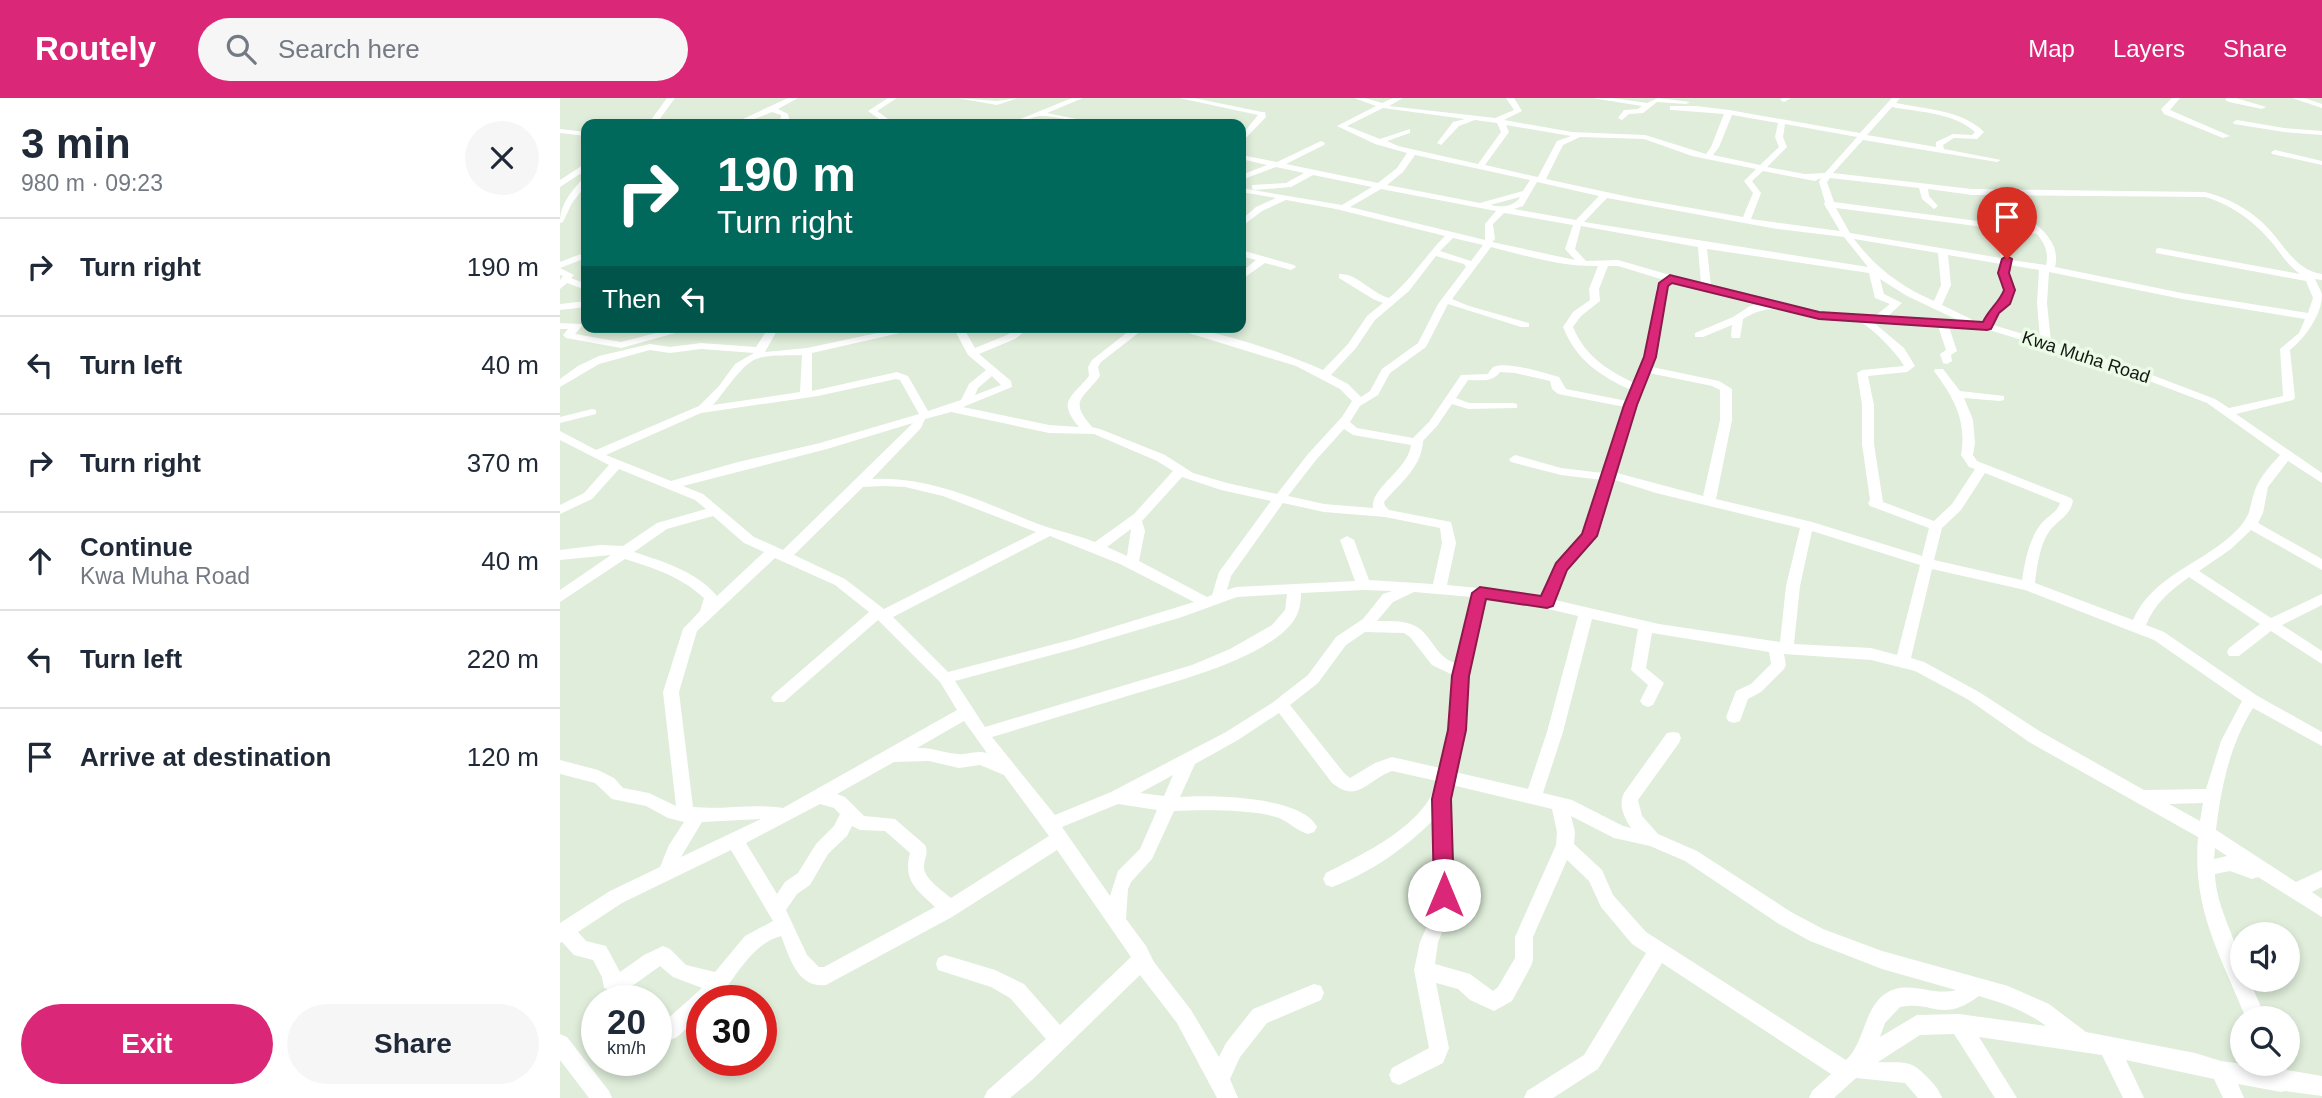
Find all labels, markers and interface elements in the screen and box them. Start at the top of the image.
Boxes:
search box [198,18,688,81]
text: Routely [35,30,156,67]
icon: search [222,30,260,68]
text: Search here [278,34,420,64]
text: Map [2028,35,2075,62]
text: Layers [2113,35,2185,62]
text: Share [2223,35,2287,62]
text: 3 min [21,120,131,167]
button: close [465,121,539,195]
icon: right [602,147,693,238]
text: 190 m [717,147,856,201]
text: 980 m · 09:23 [21,170,163,196]
pin [1977,187,2037,259]
icon: arrive [1988,198,2026,236]
text: Turn right [717,204,853,240]
icon: right [21,248,59,286]
text: Turn right [80,252,201,282]
text: 190 m [467,252,539,282]
icon: left [675,280,713,318]
text: Then [602,284,661,314]
street label: Kwa Muha Road [2020,327,2152,387]
icon: left [21,346,59,384]
text: Turn left [80,350,182,380]
text: 40 m [481,350,539,380]
icon: right [21,444,59,482]
text: Turn right [80,448,201,478]
text: 370 m [467,448,539,478]
text: Continue [80,532,193,562]
icon: ahead [21,542,59,580]
text: 40 m [481,546,539,576]
text: Kwa Muha Road [80,563,250,589]
icon: left [21,640,59,678]
text: Turn left [80,644,182,674]
text: 220 m [467,644,539,674]
icon: arrive [21,738,59,776]
text: Arrive at destination [80,742,331,772]
text: 120 m [467,742,539,772]
position arrow [1407,858,1481,932]
map controls [2230,922,2300,1076]
button: sound [2230,922,2300,992]
speed limit sign: 30 [686,985,777,1076]
text: 20 [607,1002,646,1041]
button: Exit [21,1004,273,1084]
button: Share [287,1004,539,1084]
button: search [2230,1006,2300,1076]
text: km/h [607,1038,646,1058]

